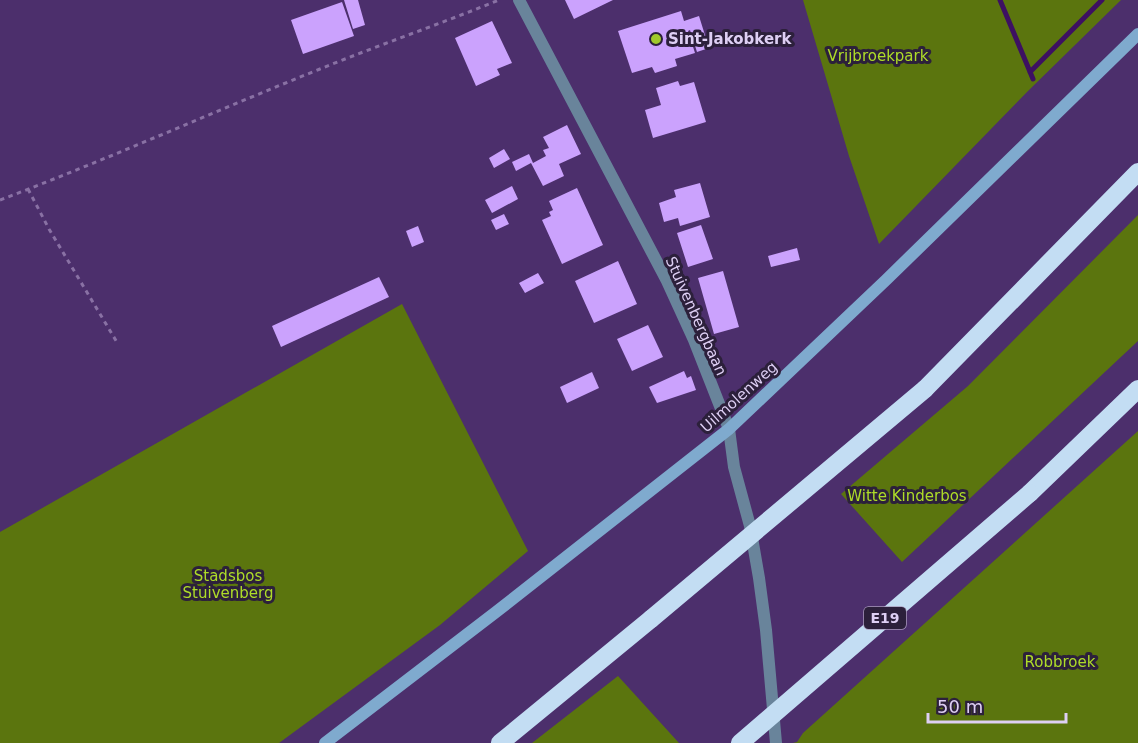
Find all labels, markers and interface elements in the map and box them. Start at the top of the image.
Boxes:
place label: Sint-Jakobkerk [668,30,792,48]
marker: Sint-Jakobkerk [649,32,663,46]
park label: Vrijbroekpark [828,47,929,65]
street label: Stuivenbergbaan [662,254,730,378]
street label: Uilmolenweg [697,358,781,436]
park label: Witte Kinderbos [847,487,967,505]
park label: Stadsbos Stuivenberg [183,567,273,602]
road number: E19 [864,607,906,629]
park label: Robbroek [1025,653,1096,671]
scale bar [928,686,1066,724]
text: 50 m [937,696,983,717]

